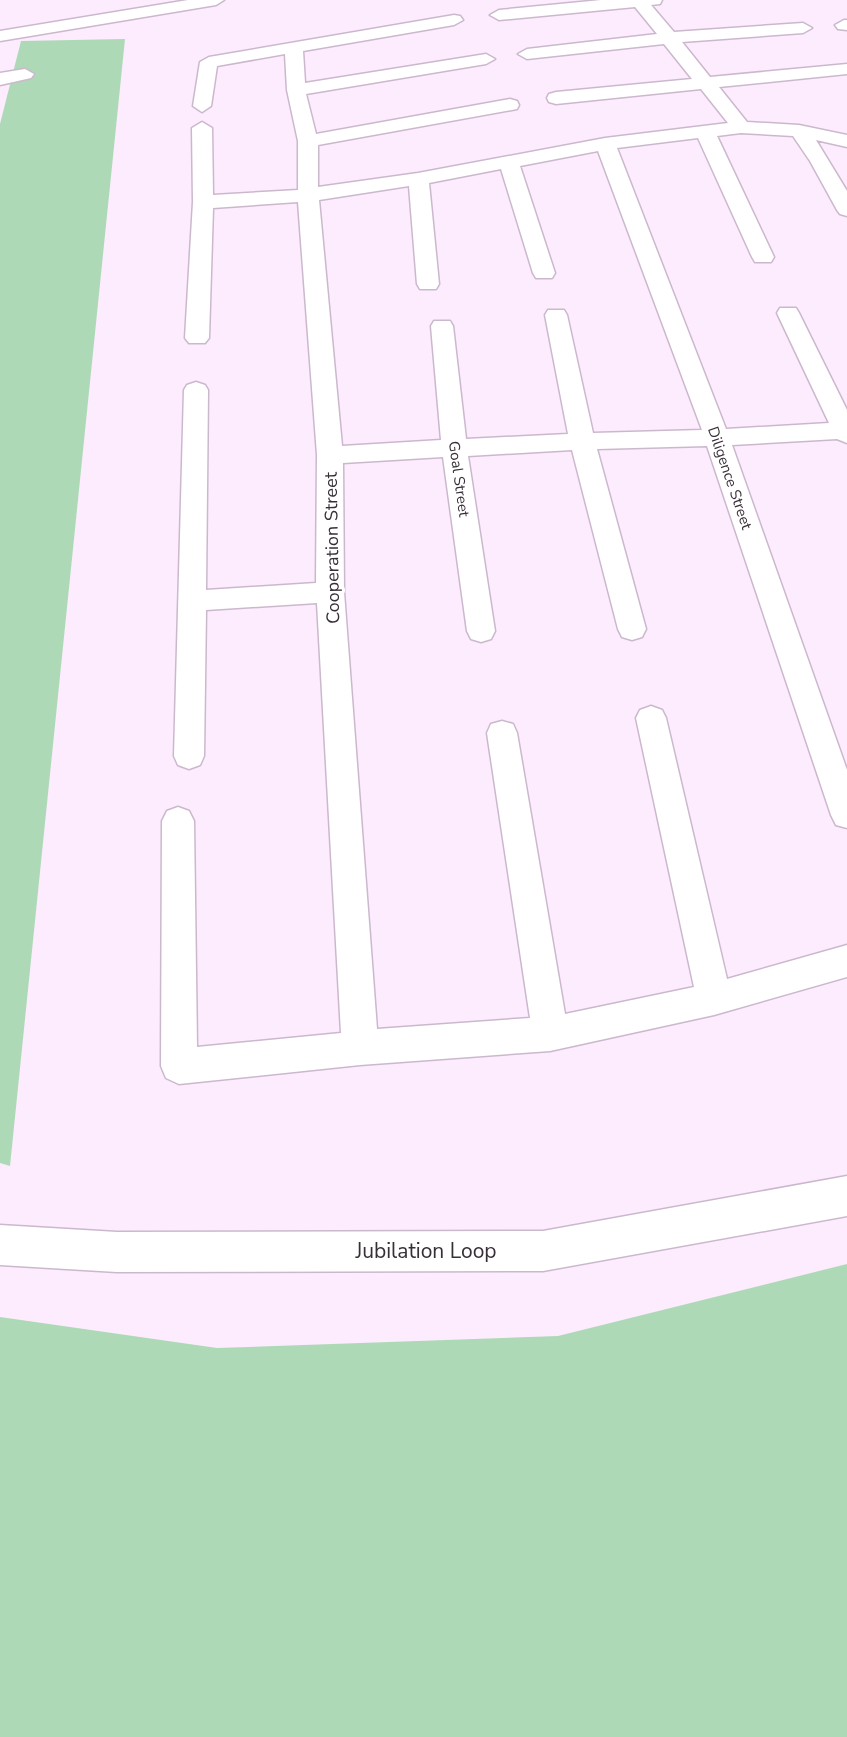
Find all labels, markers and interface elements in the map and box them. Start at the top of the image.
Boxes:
street label: Diligence Street [703,424,757,533]
street label: Goal Street [444,440,474,519]
street label: Cooperation Street [319,471,345,624]
street label: Jubilation Loop [354,1237,497,1265]

